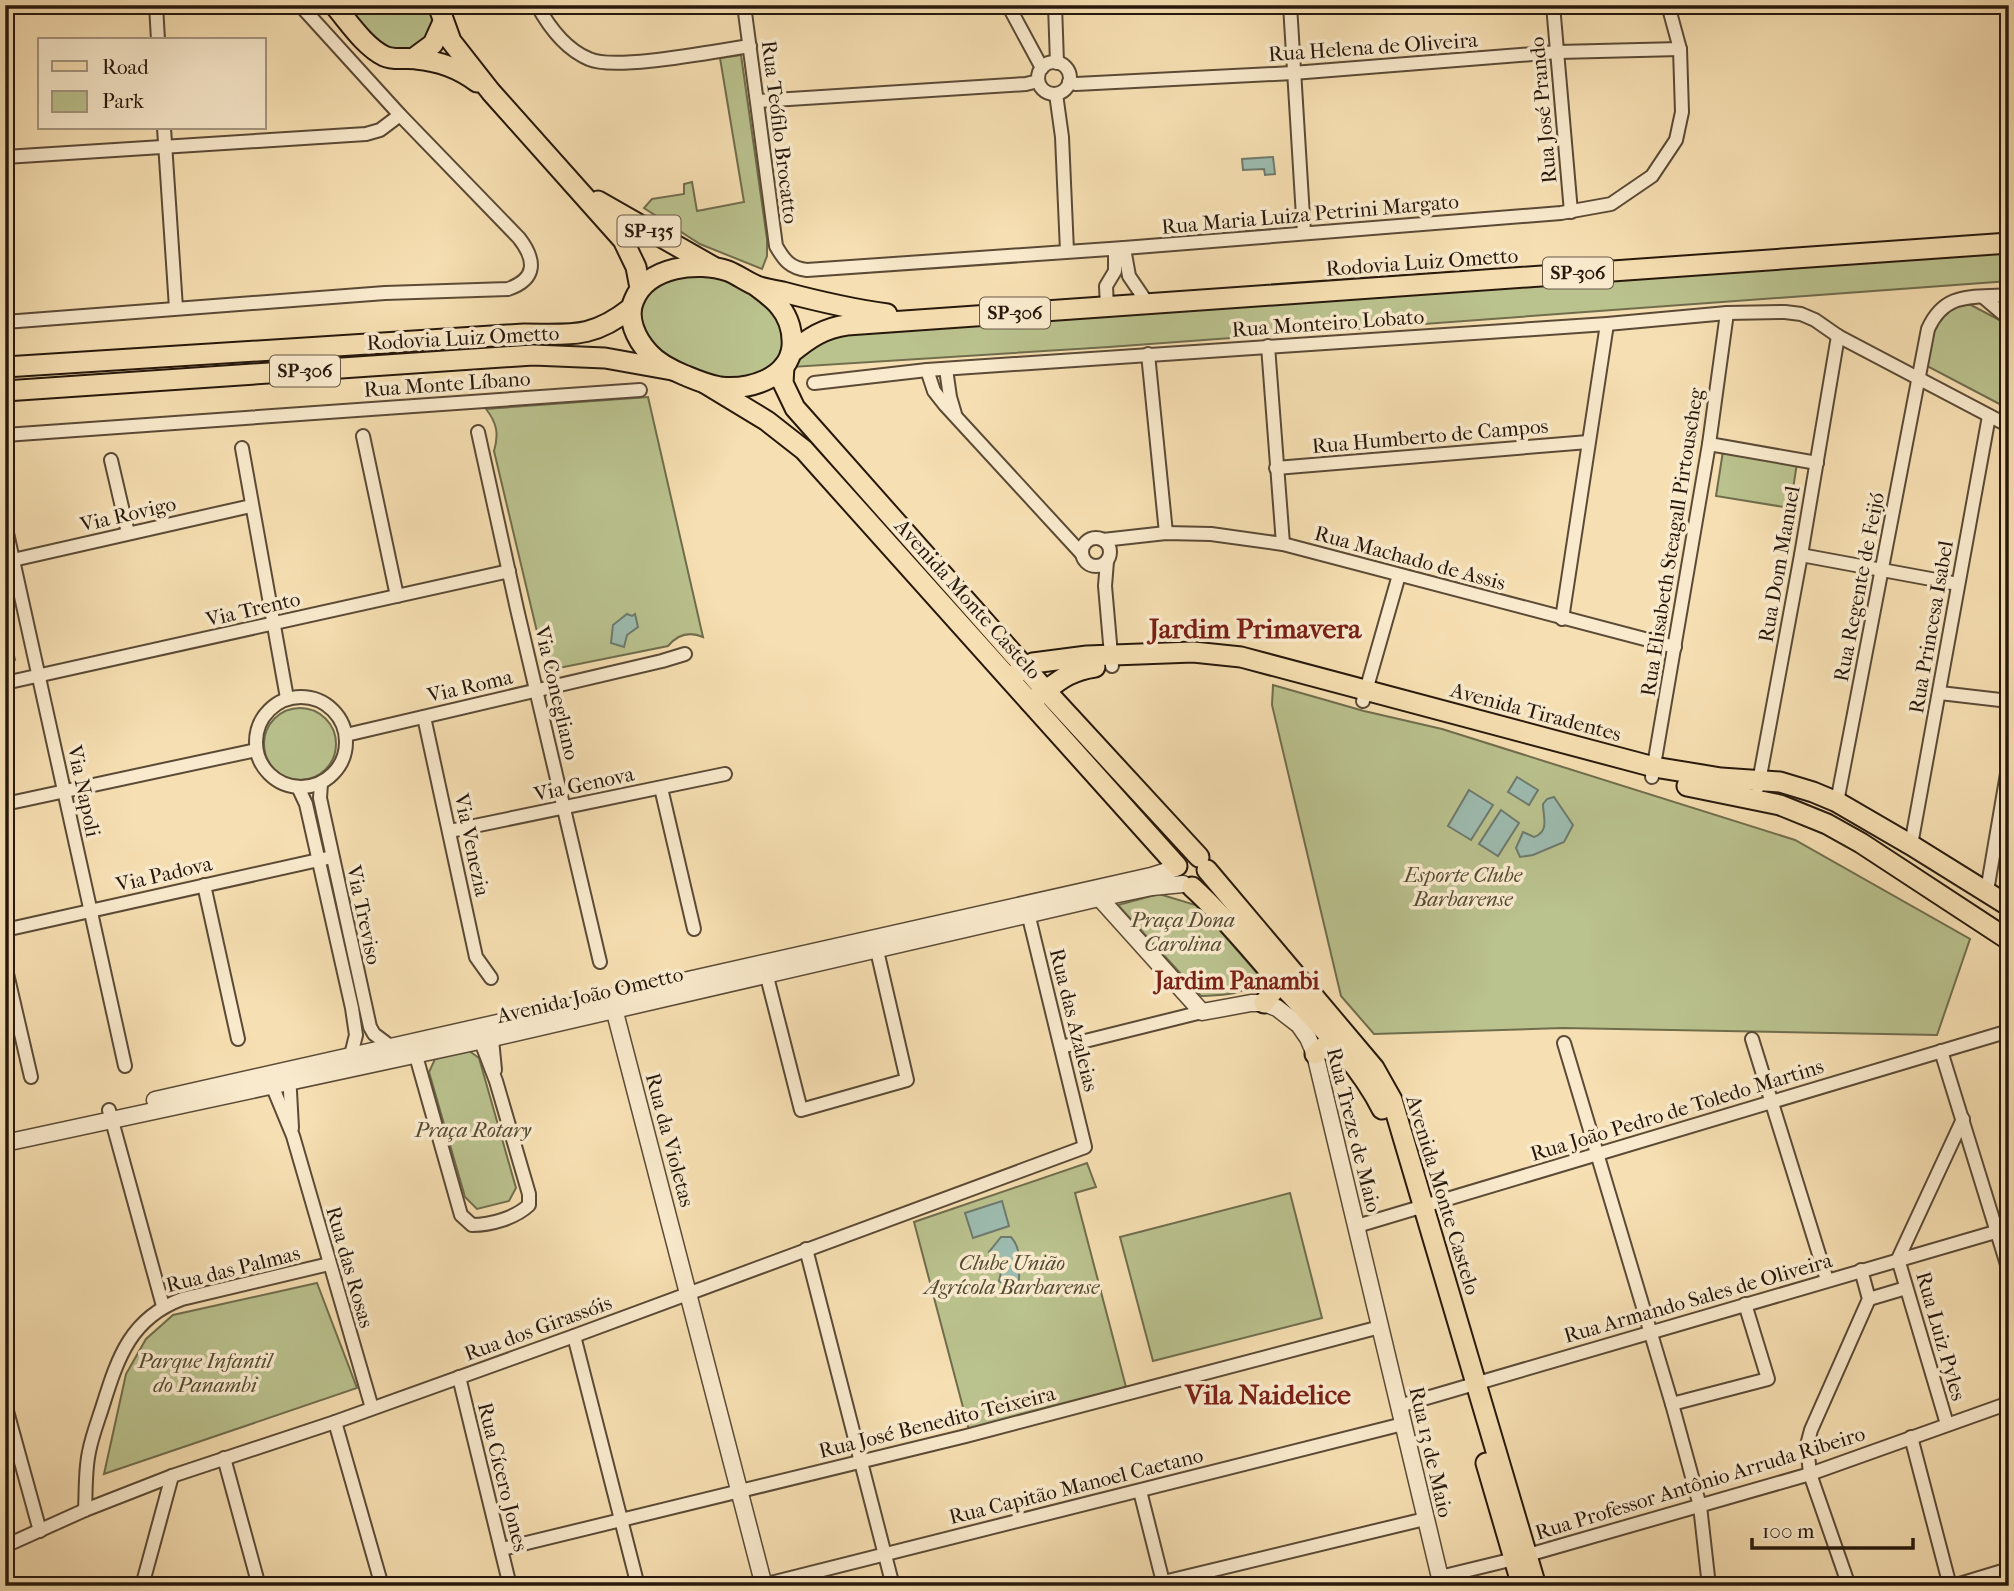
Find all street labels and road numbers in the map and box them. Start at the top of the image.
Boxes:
street label: Rua Helena de Oliveira [1267,28,1479,66]
street label: Rua José Prando [1525,36,1561,184]
street label: Rua Teófilo Brocatto [757,39,803,225]
street label: Rua Maria Luiza Petrini Margato [1160,189,1460,239]
road number: SP-135 [618,216,680,246]
street label: Rodovia Luiz Ometto [1325,243,1519,281]
road number: SP-306 [1543,258,1613,288]
road number: SP-306 [980,298,1050,328]
street label: Rua Monteiro Lobato [1231,304,1425,342]
street label: Rodovia Luiz Ometto [366,321,560,355]
road number: SP-306 [270,356,340,386]
street label: Rua Monte Líbano [363,366,531,402]
street label: Rua Elisabeth Steagall Pirtouscheg [1636,385,1708,698]
street label: Rua Humberto de Campos [1311,414,1549,458]
street label: Rua Dom Manuel [1753,484,1805,644]
street label: Rua Regente de Feijó [1829,490,1889,684]
street label: Via Rovigo [77,491,178,537]
street label: Avenida Monte Castelo [889,513,1046,684]
street label: Rua Machado de Assis [1312,521,1508,595]
street label: Rua Princesa Isabel [1904,538,1958,715]
street label: Via Trento [202,586,303,632]
street label: Via Conegliano [530,623,584,762]
street label: Via Roma [424,664,515,708]
street label: Avenida Tiradentes [1447,677,1624,746]
street label: Via Napoli [62,742,105,839]
street label: Via Genova [531,762,636,807]
street label: Via Venezia [449,790,495,899]
street label: Via Padova [113,851,215,897]
street label: Via Treviso [342,862,386,967]
street label: Rua das Azaleias [1045,946,1103,1094]
street label: Avenida João Ometto [493,962,686,1028]
street label: Rua Treze de Maio [1322,1045,1386,1215]
street label: Rua João Pedro de Toledo Martins [1528,1054,1827,1166]
street label: Rua da Violetas [641,1070,699,1210]
street label: Avenida Monte Castelo [1401,1091,1485,1298]
street label: Rua das Rosas [321,1204,379,1331]
street label: Rua das Palmas [163,1241,303,1297]
street label: Rua Armando Sales de Oliveira [1561,1248,1835,1348]
street label: Rua Luiz Pyles [1911,1269,1971,1403]
street label: Rua dos Girassóis [461,1290,615,1366]
street label: Rua José Benedito Teixeira [816,1381,1058,1463]
street label: Rua 13 de Maio [1404,1384,1458,1520]
street label: Rua Cícero Jones [473,1400,533,1554]
street label: Rua Professor Antônio Arruda Ribeiro [1532,1421,1868,1545]
street label: Rua Capitão Manoel Caetano [946,1443,1206,1529]

